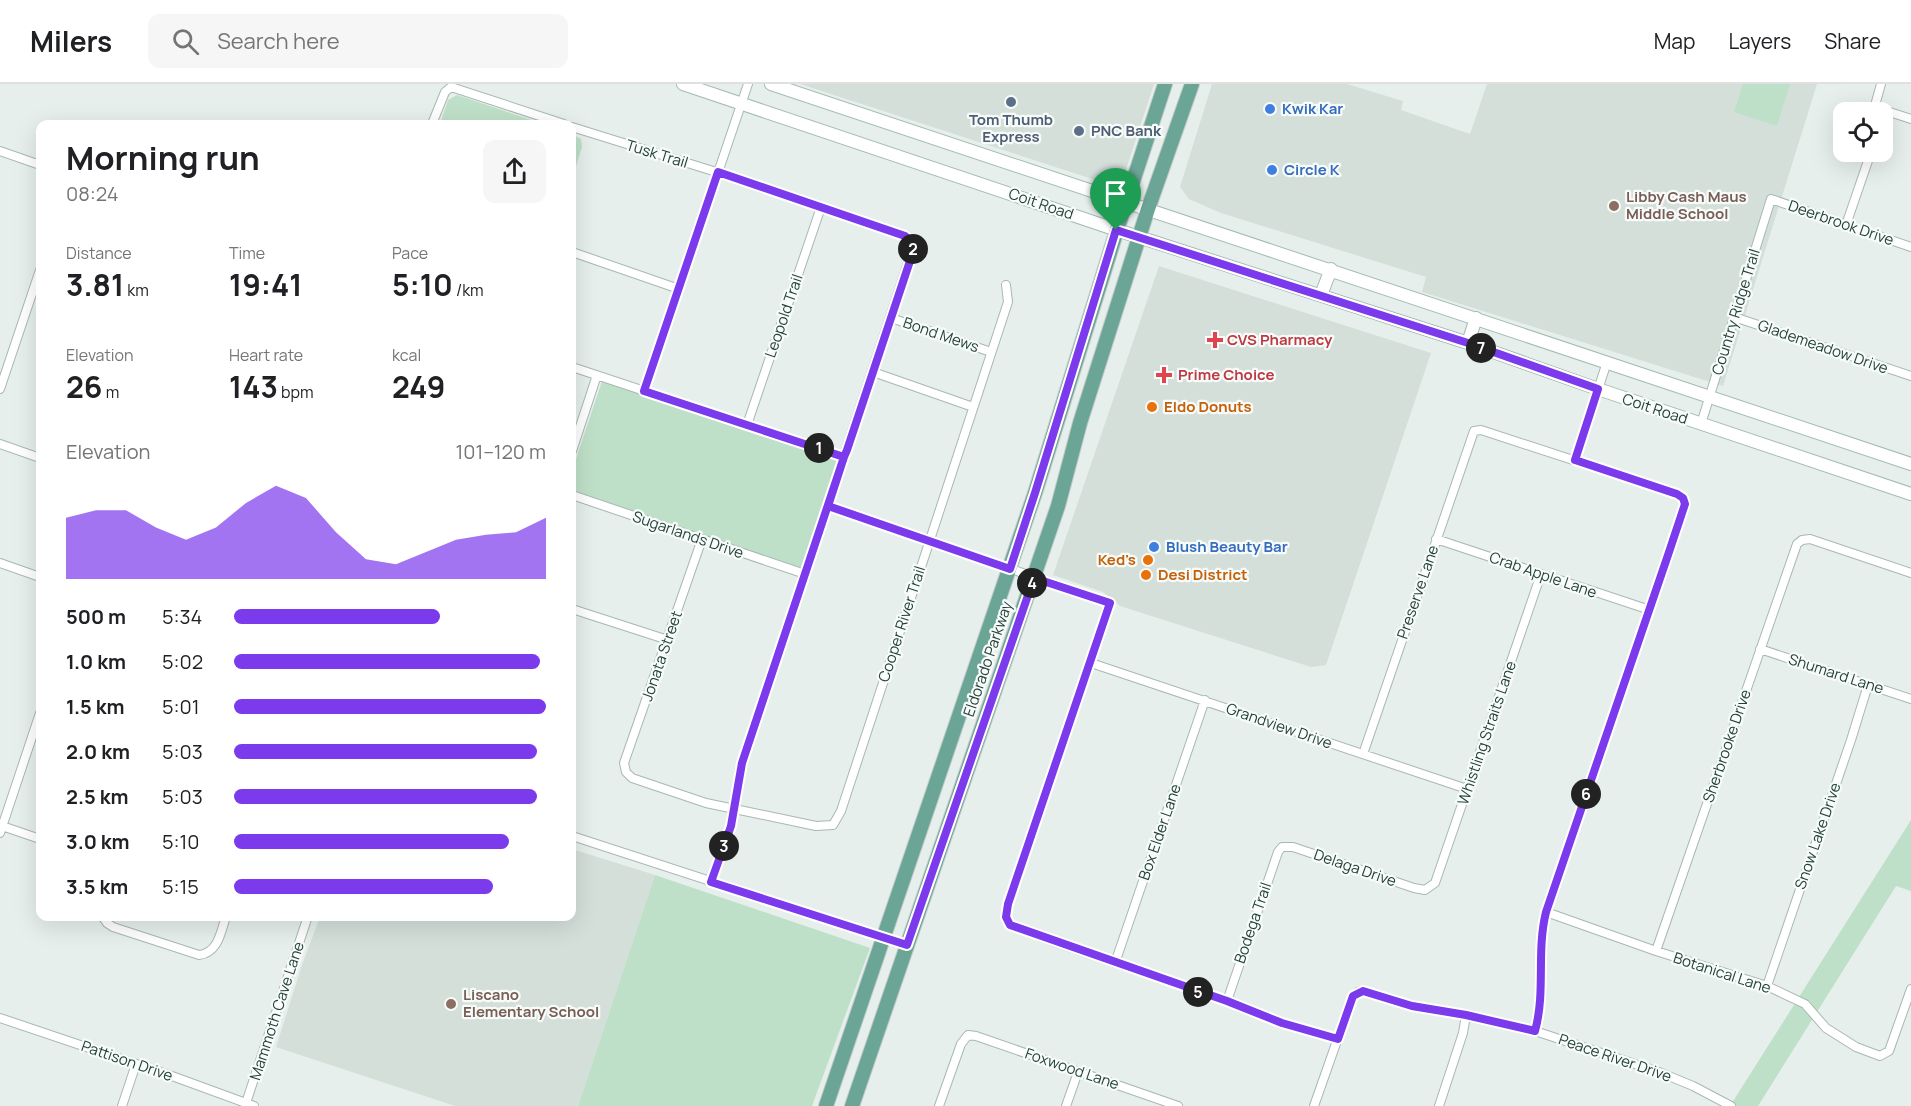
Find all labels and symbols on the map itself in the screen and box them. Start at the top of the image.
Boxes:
marker: Tom Thumb Express [1004,95,1018,109]
place label: Kwik Kar [1282,98,1343,119]
marker: Kwik Kar [1263,102,1277,116]
place label: Tom Thumb Express [969,109,1053,147]
place label: PNC Bank [1091,120,1162,141]
marker: PNC Bank [1072,124,1086,138]
street label: Tusk Trail [623,134,691,173]
place label: Circle K [1284,159,1340,180]
marker: Circle K [1265,163,1279,177]
pin [1090,168,1141,230]
street label: Coit Road [1006,183,1077,224]
place label: Libby Cash Maus Middle School [1626,186,1747,224]
street label: Deerbrook Drive [1786,195,1897,251]
marker: Libby Cash Maus Middle School [1607,199,1621,213]
pin: 2 [898,234,928,264]
street label: Country Ridge Trail [1706,246,1765,377]
street label: Leopold Trail [759,271,808,360]
street label: Bond Mews [900,312,982,357]
street label: Glademeadow Drive [1755,314,1891,379]
place label: CVS Pharmacy [1227,329,1333,350]
marker: CVS Pharmacy [1208,333,1222,347]
pin: 7 [1466,333,1496,363]
place label: Prime Choice [1178,364,1275,385]
marker: Prime Choice [1155,366,1173,384]
street label: Coit Road [1620,388,1691,429]
place label: Eldo Donuts [1164,396,1252,417]
marker: Eldo Donuts [1145,400,1159,414]
pin: 1 [804,433,834,463]
street label: Sugarlands Drive [630,506,747,563]
place label: Blush Beauty Bar [1166,536,1288,557]
marker: Blush Beauty Bar [1147,540,1161,554]
street label: Preserve Lane [1392,542,1443,642]
street label: Crab Apple Lane [1487,546,1600,603]
place label: Ked's [1098,549,1136,570]
marker: Ked's [1141,553,1155,567]
street label: Cooper River Trail [873,563,930,684]
place label: Desi District [1158,564,1248,585]
pin: 4 [1017,568,1047,598]
marker: Desi District [1139,568,1153,582]
street label: Eldorado Parkway [958,598,1017,719]
street label: Jonata Street [636,608,687,704]
street label: Shumard Lane [1786,648,1887,699]
street label: Whistling Straits Lane [1452,658,1521,808]
street label: Sherbrooke Drive [1697,686,1756,805]
street label: Grandview Drive [1223,698,1335,754]
pin: 6 [1571,779,1601,809]
street label: Snow Lake Drive [1789,780,1846,892]
street label: Box Elder Lane [1133,781,1186,883]
pin: 3 [709,831,739,861]
street label: Delaga Drive [1311,844,1399,892]
street label: Bodega Trail [1229,879,1276,966]
street label: Mammoth Cave Lane [244,939,309,1083]
street label: Botanical Lane [1671,947,1774,998]
pin: 5 [1183,977,1213,1007]
place label: Liscano Elementary School [463,984,599,1022]
marker: Liscano Elementary School [444,997,458,1011]
street label: Peace River Drive [1556,1028,1675,1087]
street label: Pattison Drive [79,1035,176,1086]
street label: Foxwood Lane [1022,1043,1122,1095]

